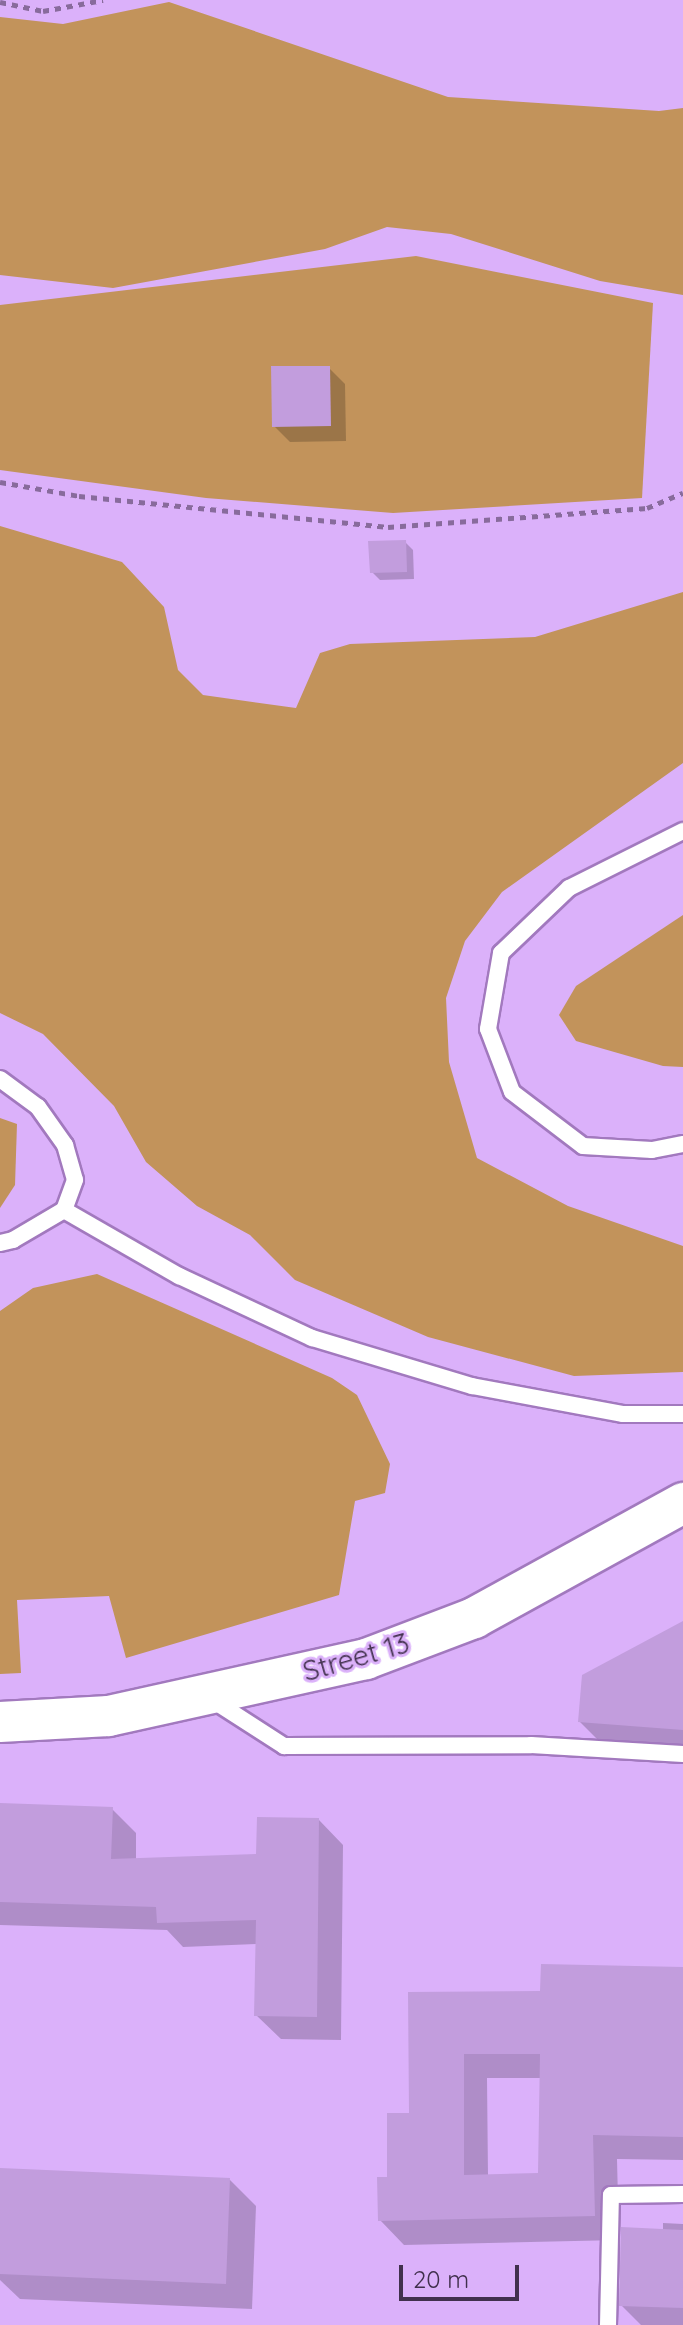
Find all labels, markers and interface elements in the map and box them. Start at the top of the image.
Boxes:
street label: Street 13 [299,1626,413,1688]
scale bar [403,2249,523,2299]
text: 20 m [413,2264,469,2294]

